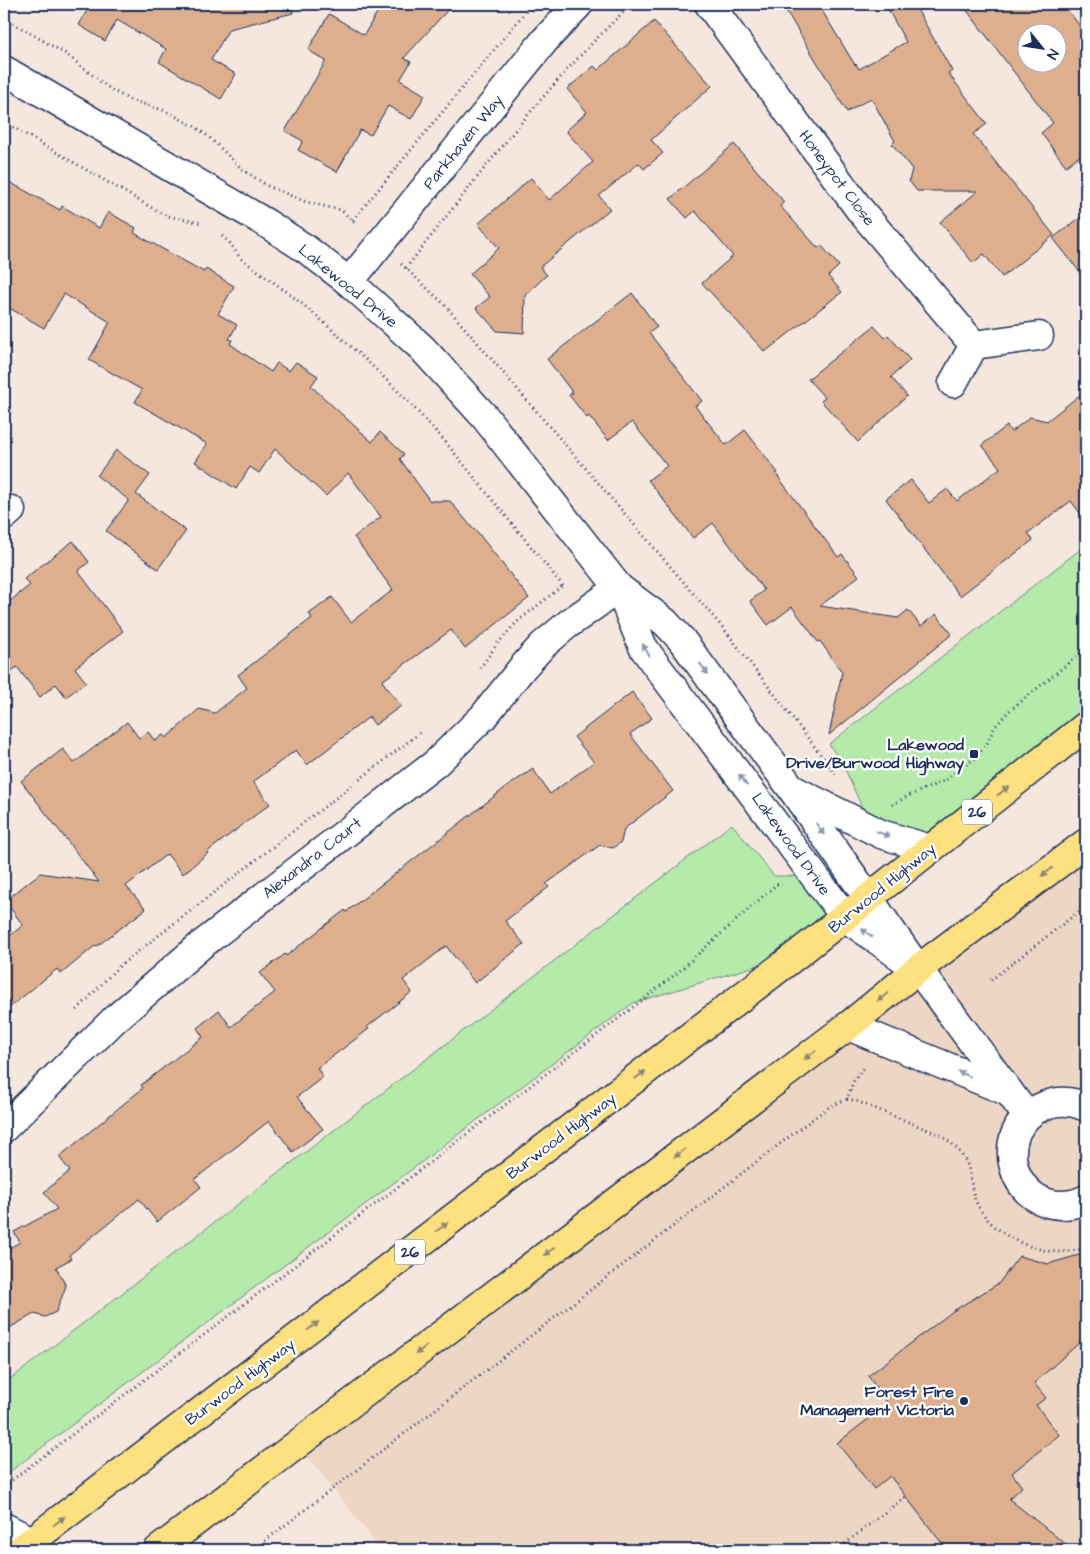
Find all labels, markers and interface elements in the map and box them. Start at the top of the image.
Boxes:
north arrow [1018,22,1068,72]
text: N [1041,45,1063,63]
street label: Parkhaven Way [418,90,509,195]
street label: Honeypot Close [793,126,880,231]
street label: Lakewood Drive [294,239,403,333]
one-way arrow [641,643,650,656]
one-way arrow [699,662,709,676]
place label: Lakewood Drive/Burwood Highway [786,734,965,776]
marker: Lakewood Drive/Burwood Highway [968,748,980,760]
one-way arrow [738,773,748,787]
one-way arrow [996,786,1009,797]
street label: Lakewood Drive [746,788,836,900]
road number: 26 [962,800,992,824]
street label: Alexandra Court [258,812,367,904]
one-way arrow [815,823,825,836]
one-way arrow [876,830,890,838]
street label: Burwood Highway [824,838,941,939]
one-way arrow [1040,867,1054,877]
one-way arrow [860,928,874,938]
one-way arrow [877,992,890,1003]
one-way arrow [804,1050,817,1061]
one-way arrow [956,1069,971,1077]
one-way arrow [633,1070,647,1080]
street label: Burwood Highway [502,1087,621,1185]
one-way arrow [674,1148,687,1159]
one-way arrow [435,1222,448,1232]
road number: 26 [395,1240,425,1264]
one-way arrow [544,1246,557,1257]
one-way arrow [306,1321,319,1331]
street label: Burwood Highway [181,1333,300,1431]
one-way arrow [415,1344,428,1355]
place label: Forest Fire Management Victoria [800,1381,955,1423]
marker: Forest Fire Management Victoria [958,1395,970,1407]
one-way arrow [52,1515,65,1526]

